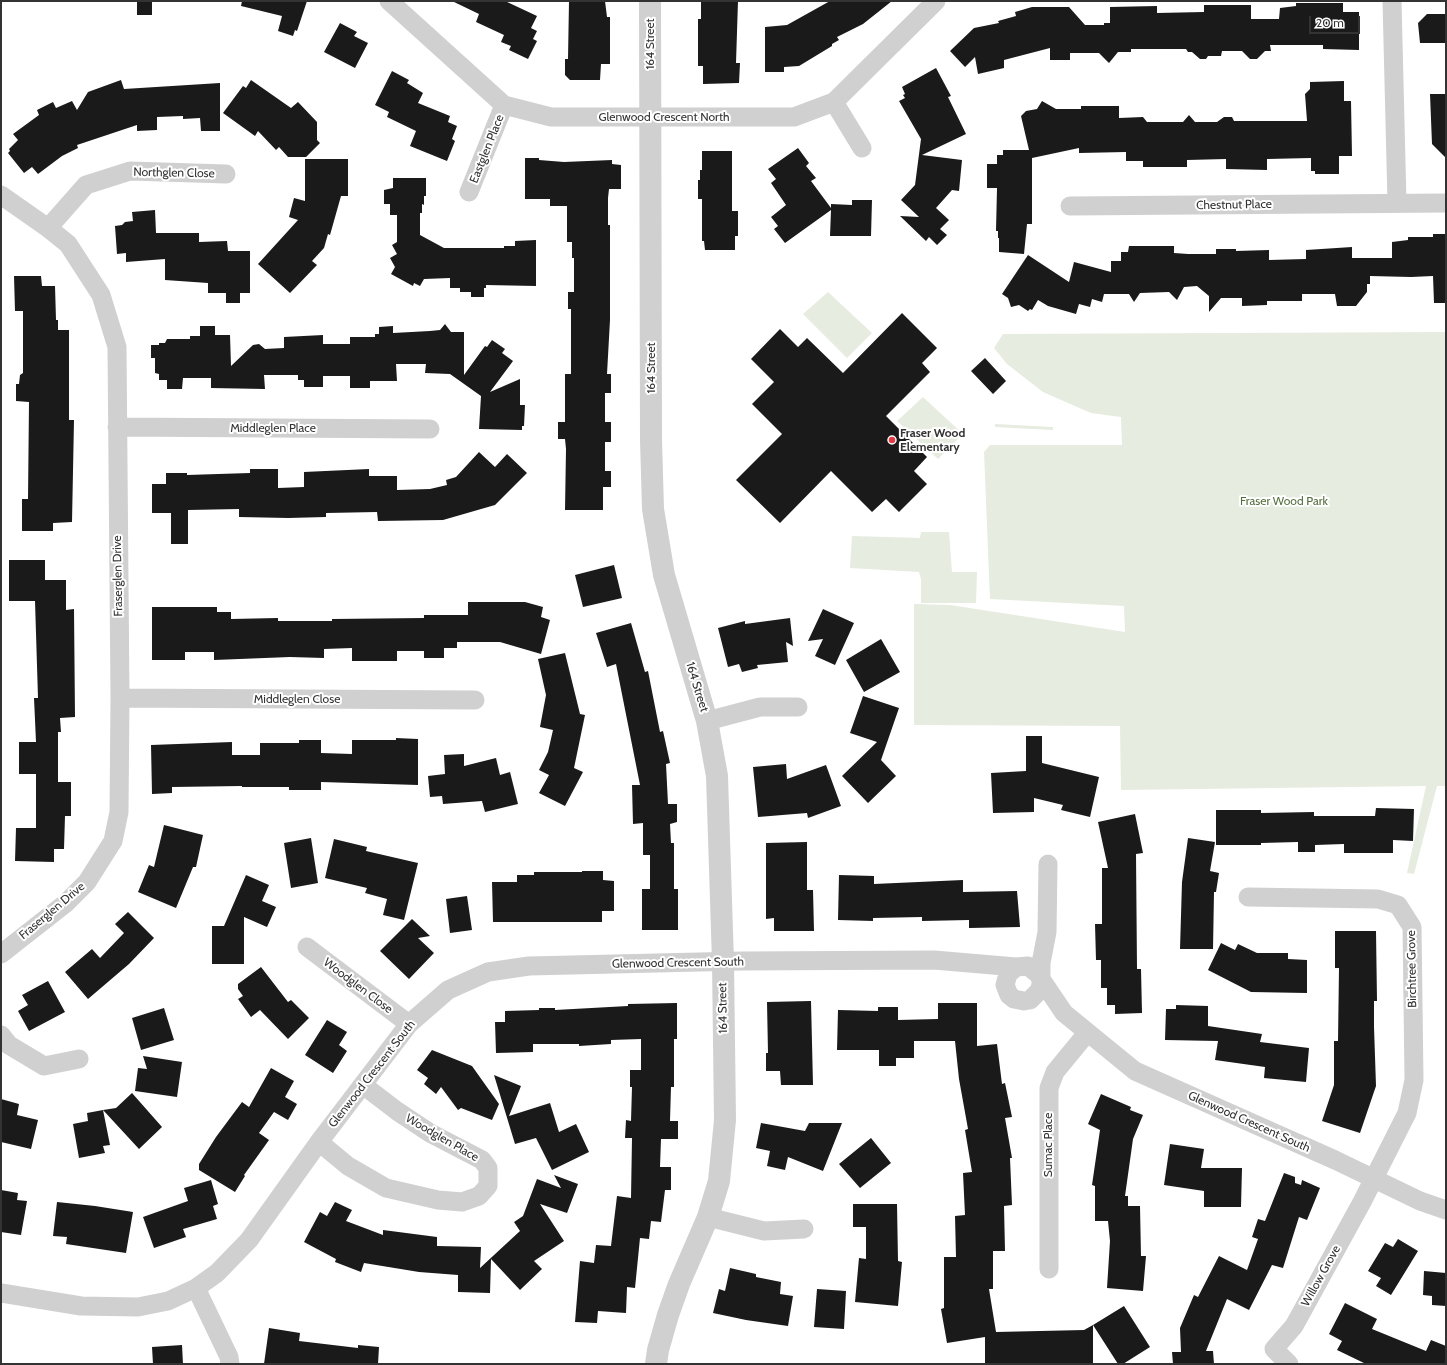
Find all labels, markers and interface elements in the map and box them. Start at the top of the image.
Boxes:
scale bar [1311,8,1362,34]
text: 20 m [1316,15,1344,30]
street label: 164 Street [643,18,657,70]
street label: Glenwood Crescent North [599,110,729,124]
street label: Eastglen Place [467,113,507,185]
street label: Northglen Close [133,165,215,181]
street label: Chestnut Place [1196,197,1272,213]
street label: 164 Street [644,342,658,394]
street label: Middleglen Place [230,421,316,435]
place label: Fraser Wood Elementary [900,426,965,454]
marker: Fraser Wood Elementary [887,435,897,445]
park label: Fraser Wood Park [1240,494,1328,508]
street label: Fraserglen Drive [110,535,126,617]
street label: 164 Street [683,660,711,714]
street label: Middleglen Close [254,692,340,706]
street label: Fraserglen Drive [16,879,88,943]
street label: Birchtree Grove [1404,930,1420,1008]
street label: Woodglen Close [321,955,395,1017]
street label: Glenwood Crescent South [612,955,744,971]
street label: 164 Street [715,982,731,1034]
street label: Glenwood Crescent South [326,1018,418,1130]
street label: Glenwood Crescent South [1186,1089,1312,1155]
street label: Woodglen Place [403,1111,481,1165]
street label: Sumac Place [1041,1113,1055,1177]
street label: Willow Grove [1298,1243,1344,1309]

